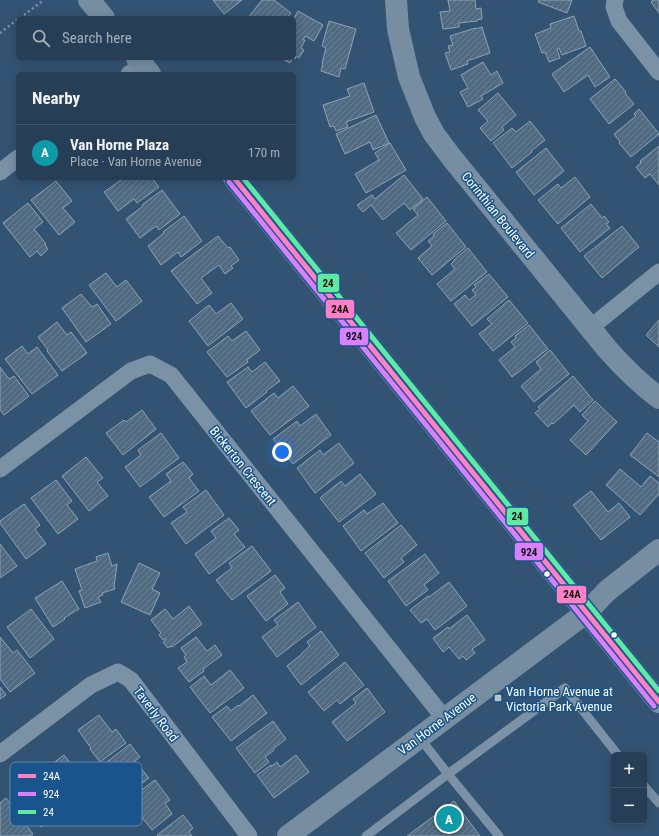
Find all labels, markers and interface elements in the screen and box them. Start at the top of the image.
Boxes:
search box [16,16,296,60]
icon: search [30,27,52,49]
text: Search here [62,29,132,47]
text: Nearby [32,88,80,108]
text: Van Horne Plaza [70,136,169,154]
text: A [41,145,49,160]
text: 170 m [248,145,280,160]
text: Place · Van Horne Avenue [70,154,202,169]
street label: Corinthian Boulevard [459,169,537,261]
line badge: 24 [317,273,340,293]
text: 24 [322,277,334,290]
line badge: 24A [325,299,355,319]
text: 24A [331,303,349,316]
line badge: 924 [339,327,369,346]
text: 924 [346,330,363,343]
street label: Bickerton Crescent [207,424,280,509]
your location [272,442,292,462]
line badge: 24 [506,507,529,526]
text: 24 [511,510,523,523]
line badge: 924 [514,542,544,561]
text: 924 [521,546,538,559]
unlabelled marker [542,569,552,579]
line badge: 24A [556,585,587,604]
text: 24A [563,588,581,601]
unlabelled marker [609,630,619,640]
street label: Taverly Road [130,683,182,745]
place label: Van Horne Avenue at Victoria Park Avenue [506,684,613,714]
street label: Van Horne Avenue [395,690,479,758]
marker: Van Horne Avenue at Victoria Park Avenue [493,693,503,703]
map controls [611,752,647,824]
button: + [611,752,647,788]
legend [10,762,142,826]
text: 24A [43,770,61,783]
text: 924 [43,788,60,801]
button: − [611,788,647,824]
pin: A [436,804,462,834]
text: 24 [43,806,54,819]

